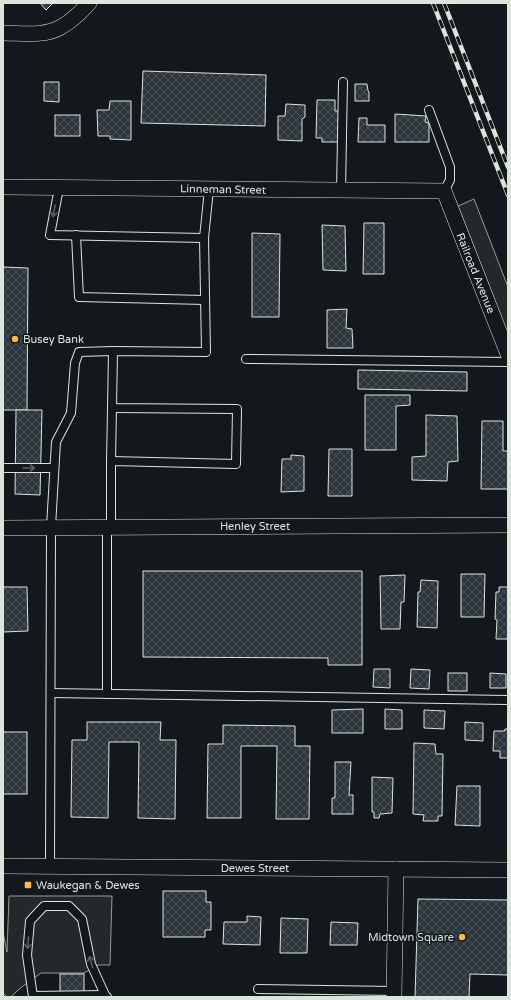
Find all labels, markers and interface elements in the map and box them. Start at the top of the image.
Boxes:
street label: Linneman Street [180,182,266,197]
one-way arrow [50,204,58,217]
street label: Railroad Avenue [453,231,498,315]
place label: Busey Bank [23,333,84,346]
marker: Busey Bank [10,334,20,344]
one-way arrow [22,464,35,472]
street label: Henley Street [220,520,290,533]
street label: Dewes Street [221,862,289,875]
place label: Waukegan & Dewes [36,879,140,892]
marker: Waukegan & Dewes [23,880,33,890]
place label: Midtown Square [368,931,454,944]
marker: Midtown Square [457,932,467,942]
one-way arrow [25,936,32,949]
one-way arrow [87,956,94,969]

